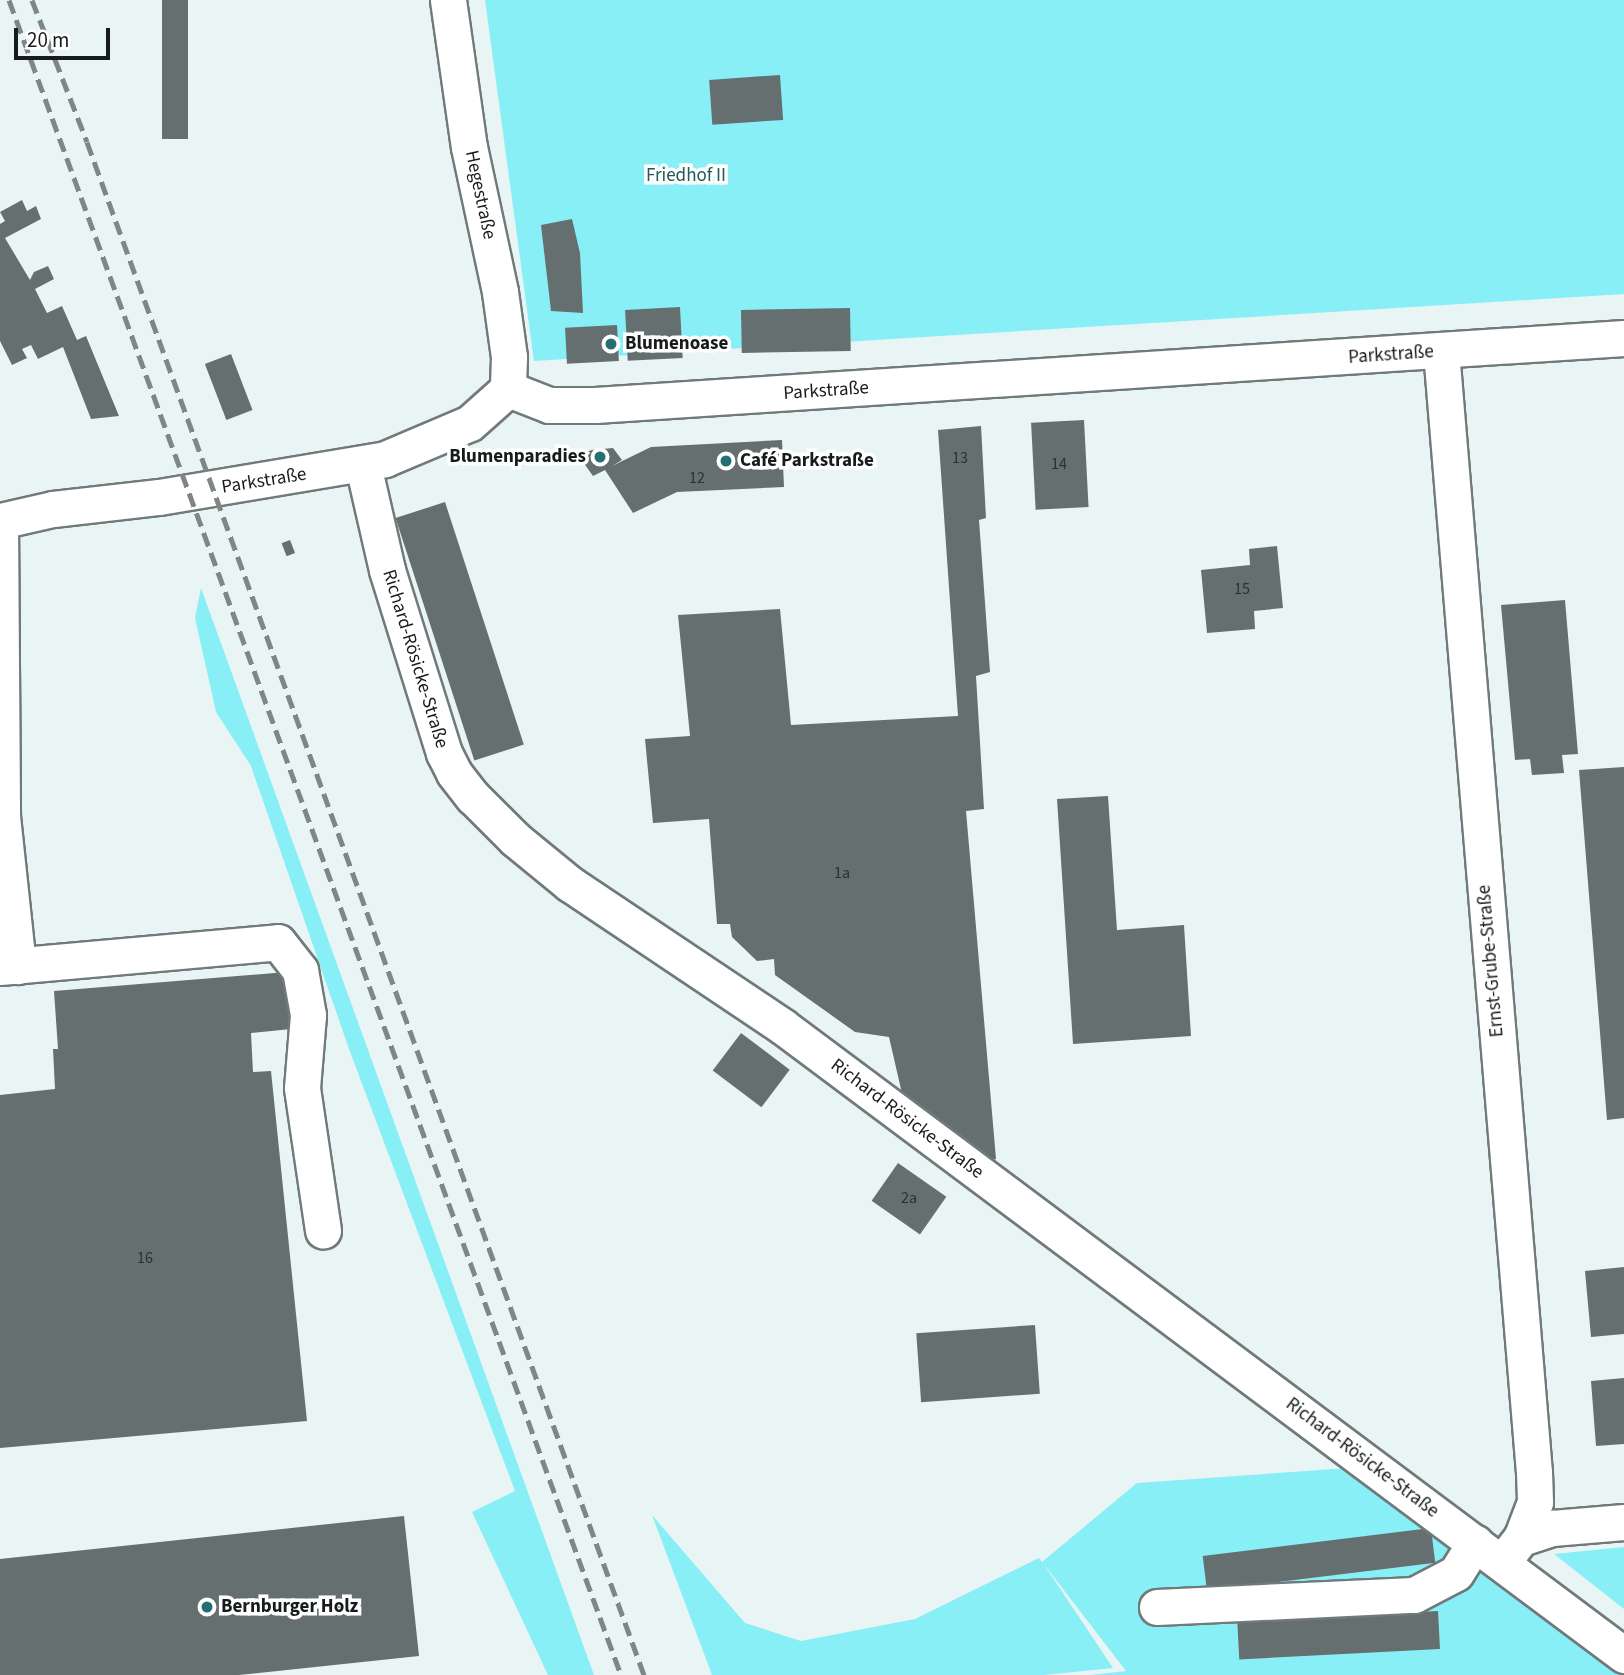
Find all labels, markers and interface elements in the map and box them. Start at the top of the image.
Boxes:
scale bar [18,14,114,58]
text: 20 m [27,25,69,55]
street label: Hegestraße [459,148,501,242]
park label: Friedhof II [646,165,726,187]
place label: Blumenoase [625,333,728,355]
marker: Blumenoase [603,336,619,352]
street label: Parkstraße [1348,341,1434,369]
street label: Parkstraße [783,377,869,405]
place label: Blumenparadies [449,446,586,468]
house number: 13 [952,448,968,468]
marker: Blumenparadies [592,449,608,465]
place label: Café Parkstraße [740,450,874,472]
marker: Café Parkstraße [718,453,734,469]
house number: 14 [1051,454,1067,474]
street label: Parkstraße [220,463,308,499]
house number: 12 [689,468,705,488]
street label: Richard-Rösicke-Straße [377,567,453,751]
house number: 15 [1234,579,1250,599]
house number: 1a [834,863,850,883]
street label: Ernst-Grube-Straße [1473,884,1509,1038]
street label: Richard-Rösicke-Straße [826,1054,988,1184]
house number: 2a [901,1188,917,1208]
house number: 16 [137,1248,153,1268]
street label: Richard-Rösicke-Straße [1281,1393,1443,1523]
place label: Bernburger Holz [221,1596,358,1618]
marker: Bernburger Holz [199,1599,215,1615]

